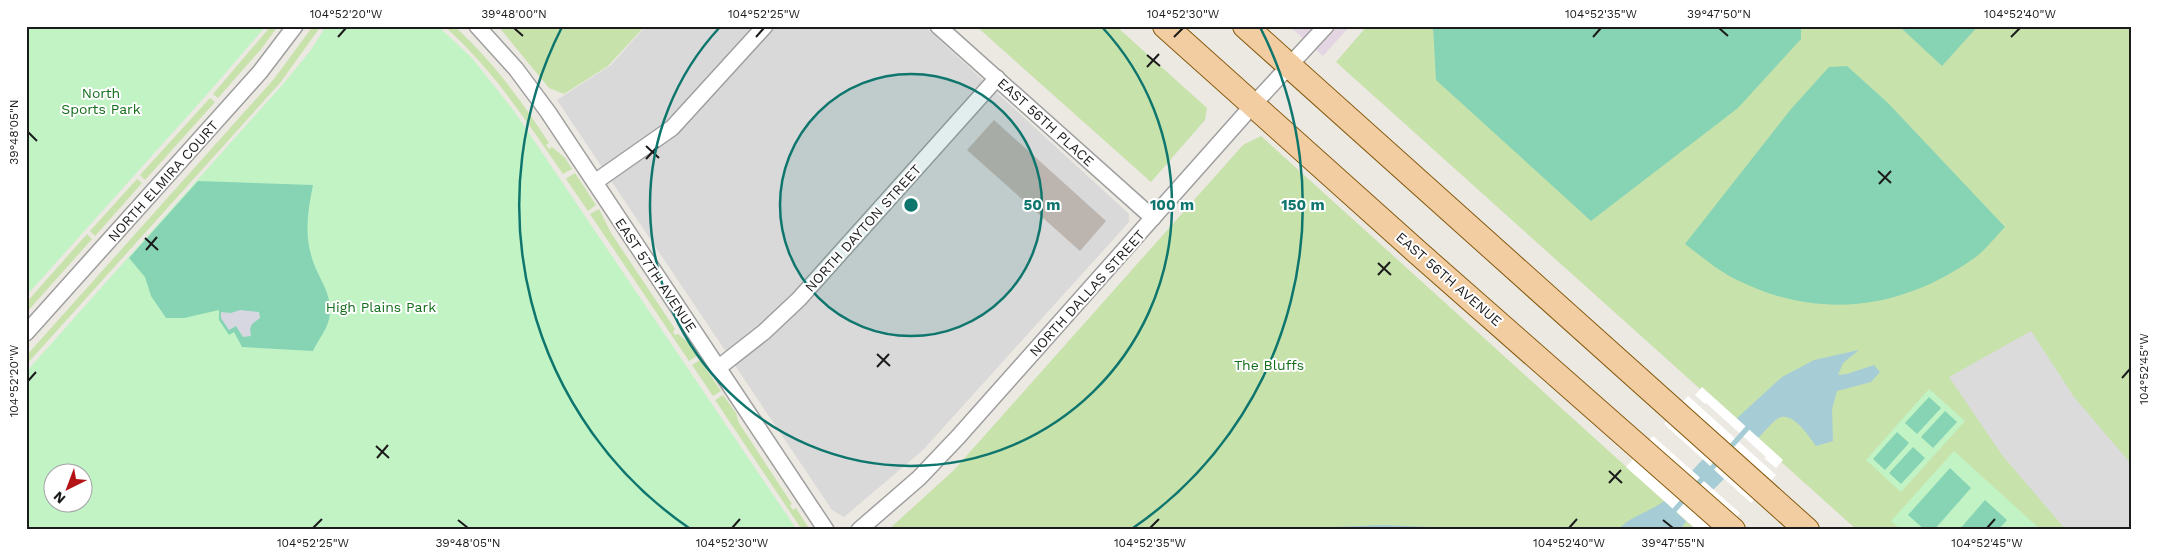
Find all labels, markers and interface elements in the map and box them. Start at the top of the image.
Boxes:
text: 104°52'20"W [310,7,383,21]
text: 39°48'00"N [481,7,547,21]
text: 104°52'25"W [728,7,801,21]
text: 104°52'30"W [1147,7,1220,21]
text: 104°52'35"W [1565,7,1638,21]
text: 39°47'50"N [1687,7,1751,21]
text: 104°52'40"W [1984,7,2056,21]
street label: EAST 56TH PLACE [995,75,1097,169]
park label: North Sports Park [61,85,141,117]
text: 39°48'05"N [7,99,21,165]
street label: NORTH ELMIRA COURT [105,117,222,245]
street label: NORTH DAYTON STREET [802,161,925,295]
centre of rings [902,196,920,214]
text: 50 m [1024,196,1060,214]
text: 100 m [1150,196,1194,214]
text: 150 m [1281,196,1325,214]
street label: EAST 57TH AVENUE [612,215,700,335]
street label: NORTH DALLAS STREET [1026,226,1148,360]
street label: EAST 56TH AVENUE [1393,229,1505,329]
park label: High Plains Park [326,299,436,315]
text: 104°52'45"W [2137,333,2151,405]
text: 104°52'20"W [7,344,21,417]
park label: The Bluffs [1234,357,1304,373]
north arrow [42,464,92,514]
text: N [50,488,69,507]
text: 104°52'25"W [277,536,350,550]
text: 39°48'05"N [435,536,501,550]
text: 104°52'30"W [696,536,769,550]
text: 104°52'35"W [1114,536,1187,550]
text: 104°52'40"W [1533,536,1605,550]
text: 39°47'55"N [1641,536,1705,550]
text: 104°52'45"W [1951,536,2023,550]

